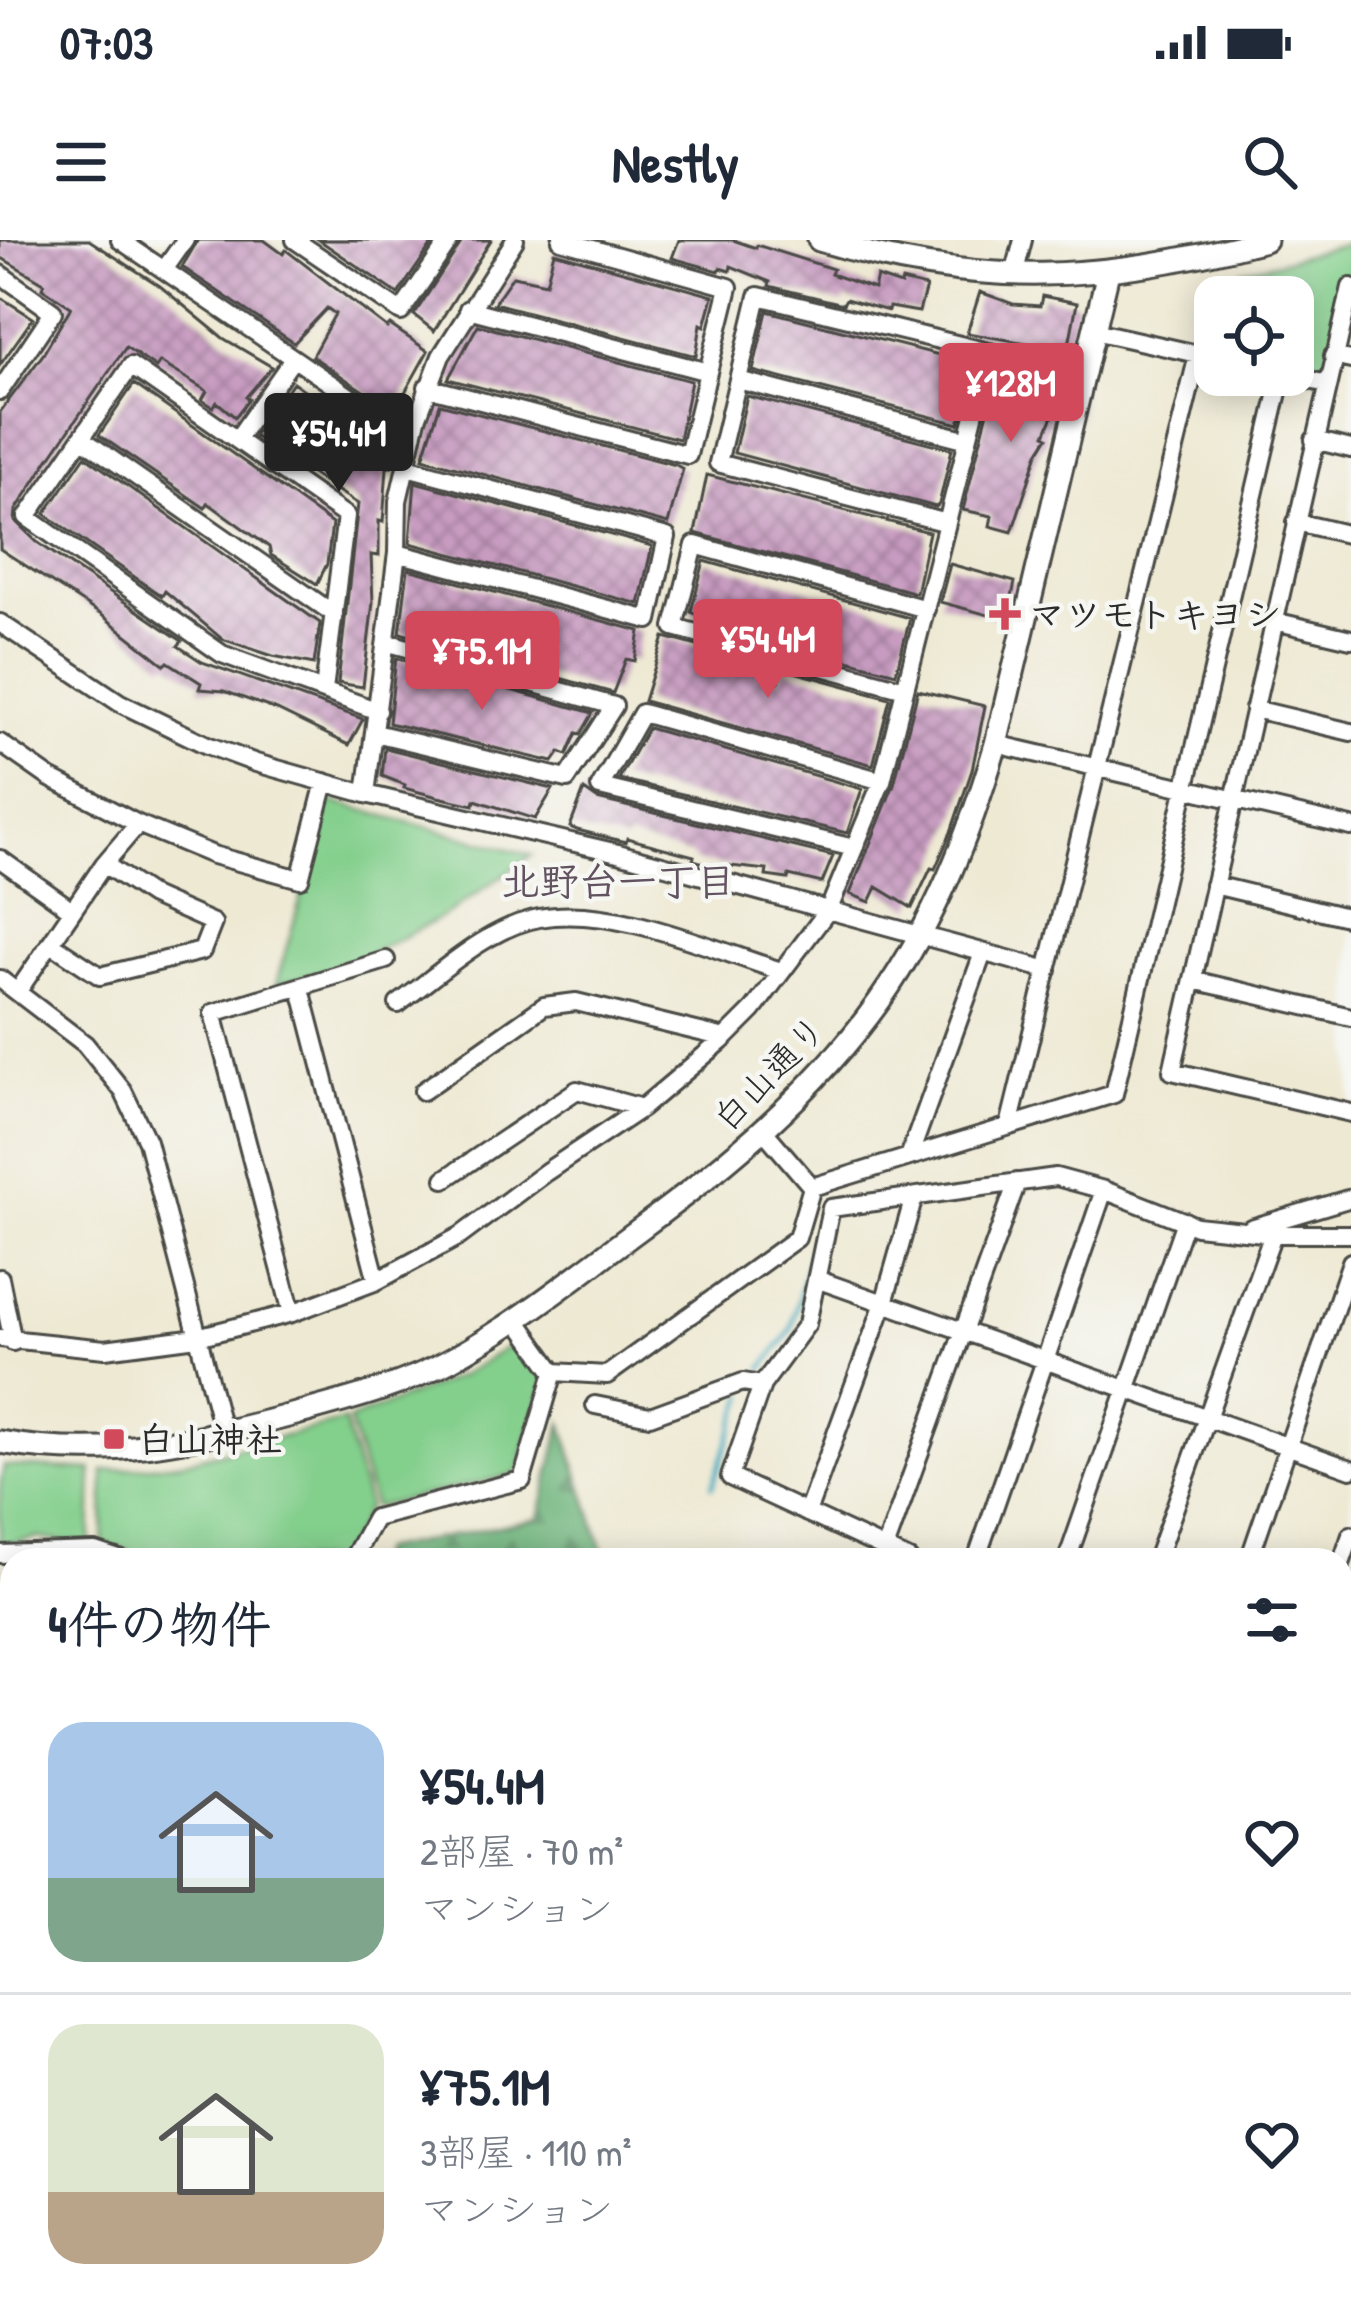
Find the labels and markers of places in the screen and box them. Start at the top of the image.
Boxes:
pin: ¥128M [927,343,1095,445]
pin: ¥54.4M [241,393,437,495]
place label: マツモトキヨシ [1029,589,1281,638]
pin: ¥54.4M [670,599,866,701]
marker: マツモトキヨシ [992,601,1018,627]
pin: ¥75.1M [384,611,580,713]
place label: 白山神社 [138,1414,282,1463]
marker: 白山神社 [101,1426,127,1452]

